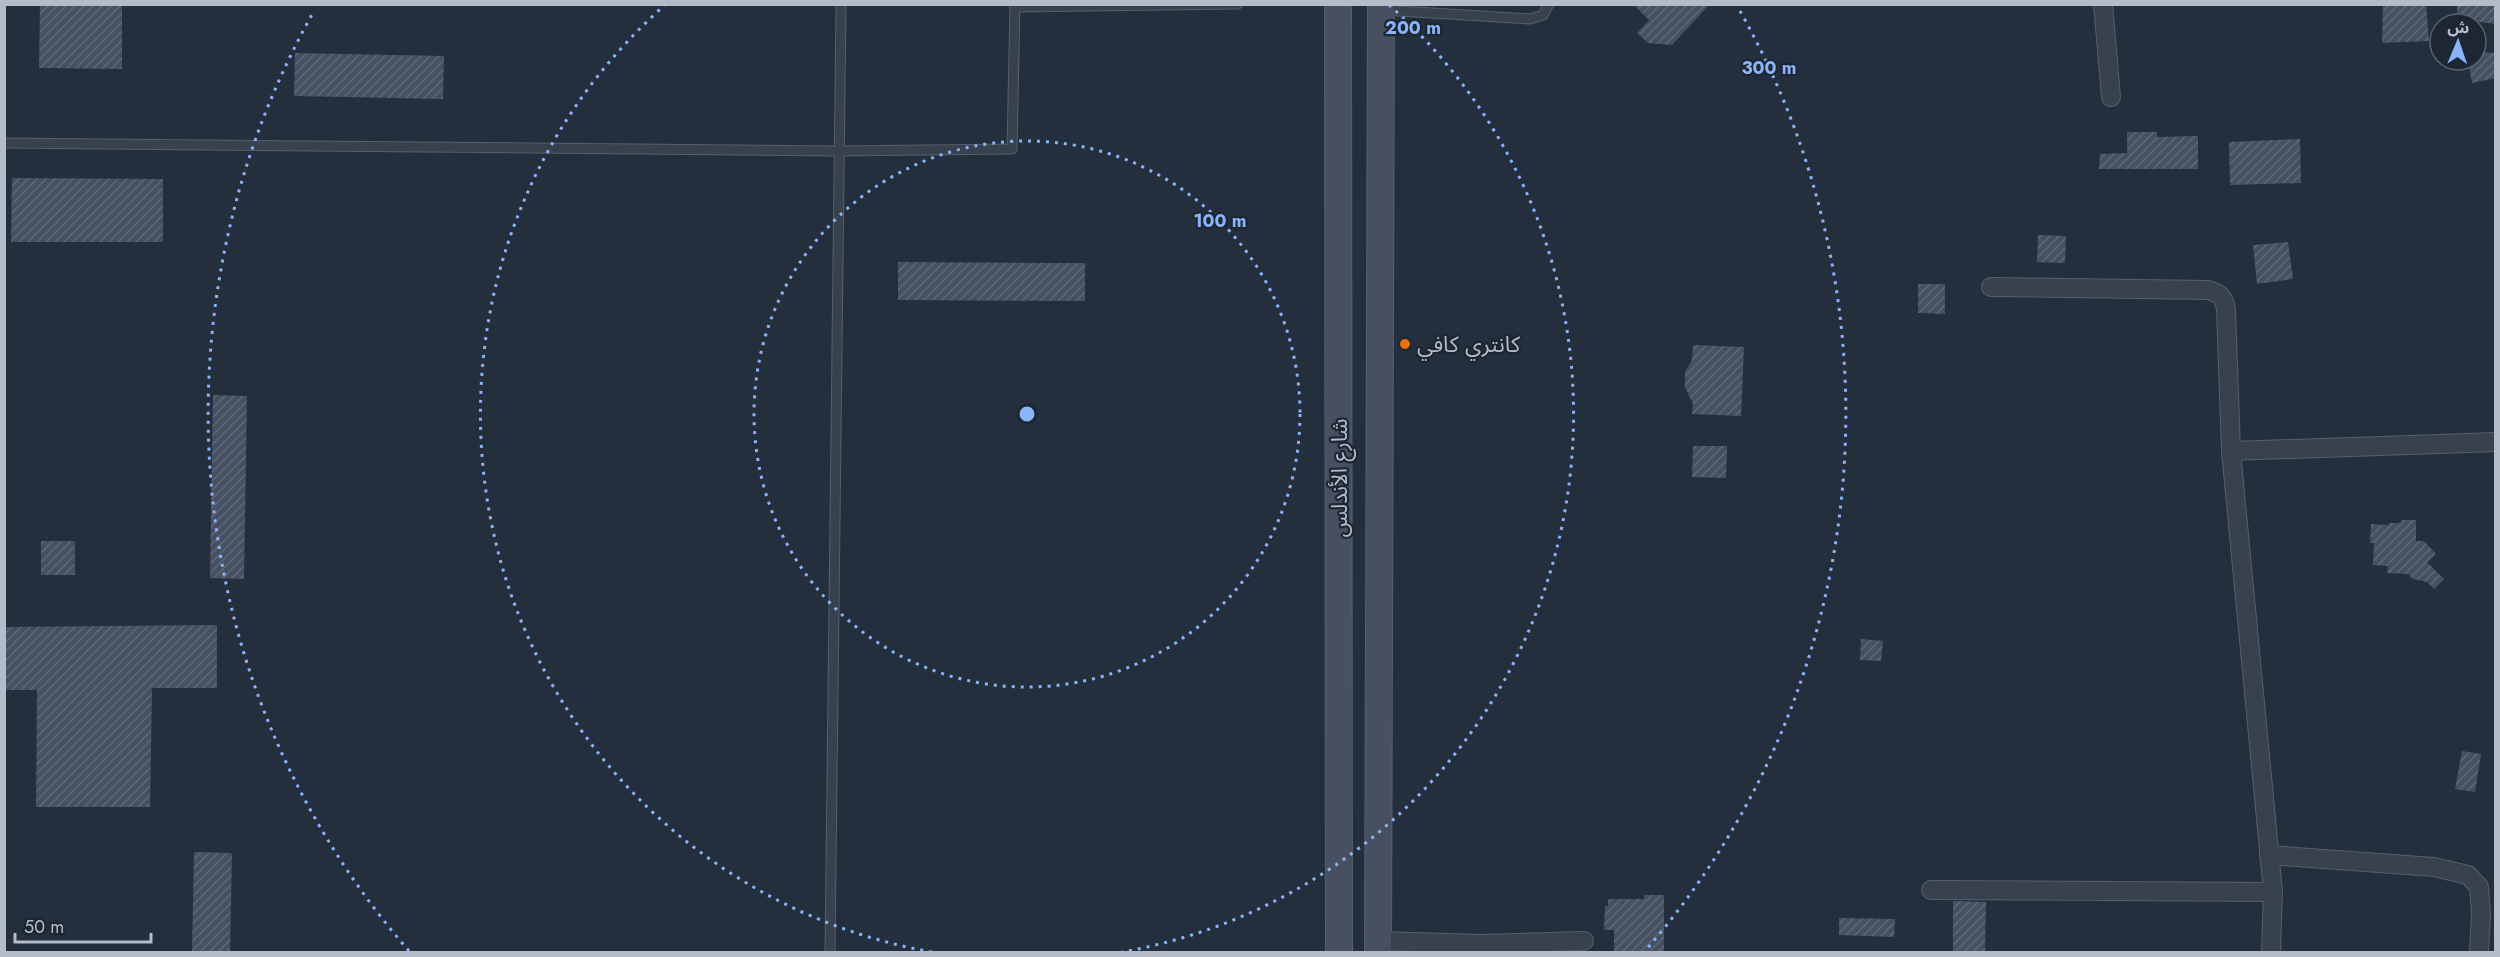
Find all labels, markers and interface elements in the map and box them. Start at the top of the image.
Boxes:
north arrow [2428,12,2488,72]
text: 200 m [1385,15,1441,41]
text: ش [2447,16,2470,39]
text: 300 m [1741,55,1797,81]
text: 100 m [1193,208,1247,234]
place label: كانتري كافي [1417,328,1521,361]
marker: كانتري كافي [1398,337,1412,351]
centre of rings [1017,404,1037,424]
street label: شارع الأندلس [1323,419,1356,537]
scale bar [15,906,152,944]
text: 50 m [24,914,64,940]

